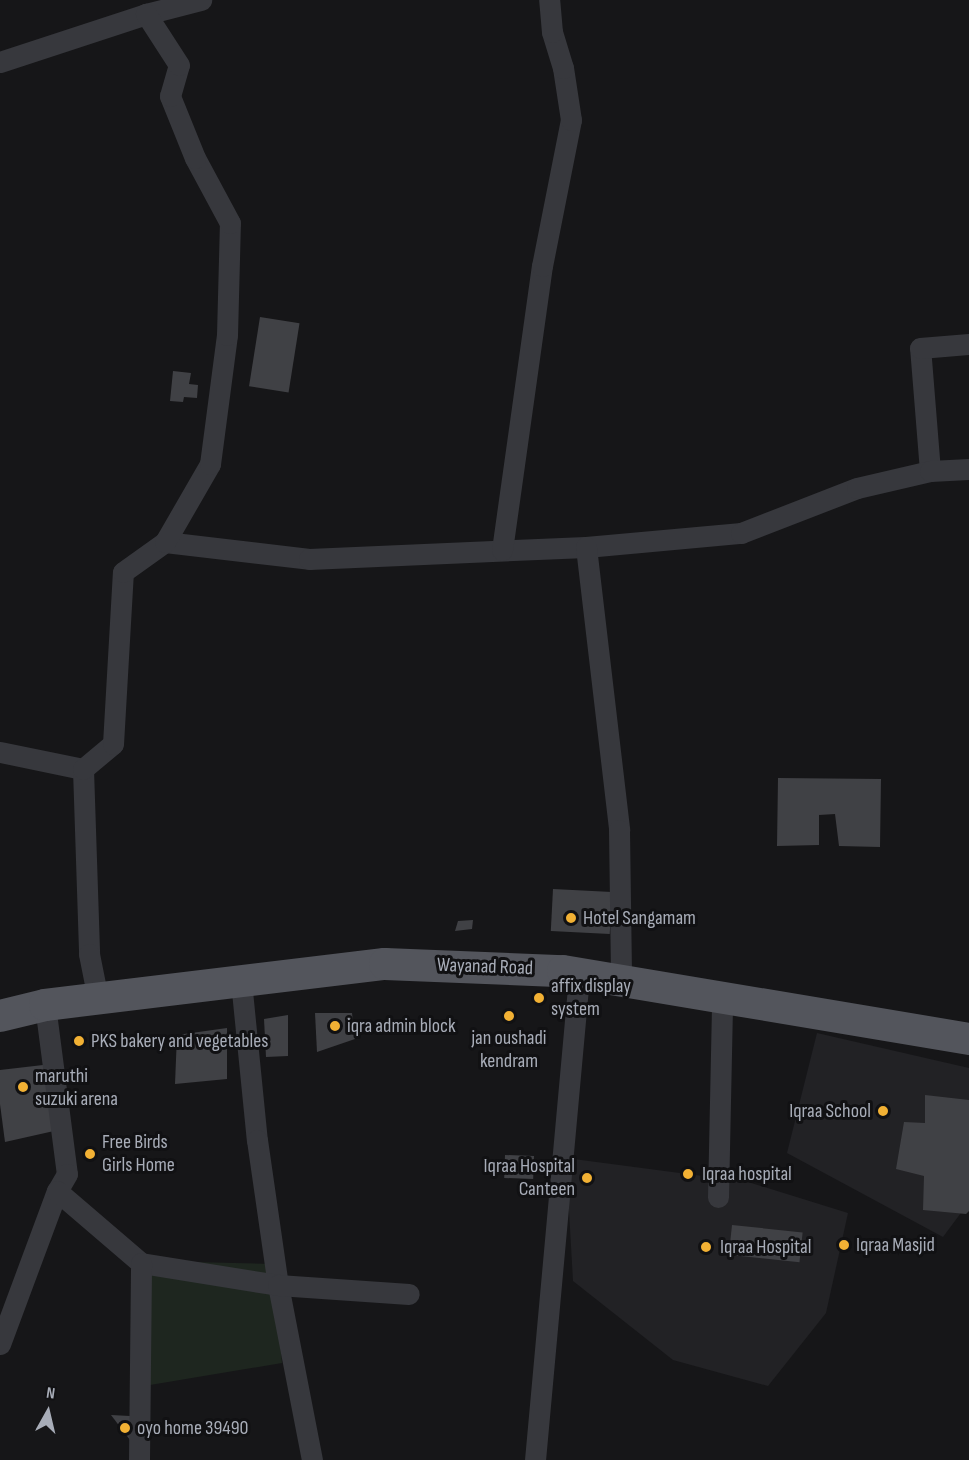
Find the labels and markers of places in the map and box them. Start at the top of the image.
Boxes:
place label: Hotel Sangamam [583,906,696,930]
marker: Hotel Sangamam [564,911,578,925]
place label: affix display system [551,975,631,1022]
marker: affix display system [532,991,546,1005]
marker: jan oushadi kendram [502,1009,516,1023]
place label: iqra admin block [347,1014,456,1038]
marker: iqra admin block [328,1019,342,1033]
place label: jan oushadi kendram [471,1026,547,1073]
place label: PKS bakery and vegetables [91,1029,269,1053]
marker: PKS bakery and vegetables [72,1034,86,1048]
place label: maruthi suzuki arena [35,1064,118,1111]
marker: maruthi suzuki arena [16,1080,30,1094]
place label: Iqraa School [789,1099,871,1123]
marker: Iqraa School [876,1104,890,1118]
place label: Free Birds Girls Home [102,1130,175,1177]
marker: Free Birds Girls Home [83,1147,97,1161]
place label: Iqraa Hospital Canteen [484,1154,575,1201]
place label: Iqraa hospital [702,1162,792,1186]
marker: Iqraa hospital [679,1165,697,1183]
marker: Iqraa Hospital Canteen [580,1171,594,1185]
place label: Iqraa Masjid [856,1233,935,1257]
place label: Iqraa Hospital [720,1235,811,1259]
marker: Iqraa Hospital [697,1238,715,1256]
marker: Iqraa Masjid [837,1238,851,1252]
place label: oyo home 39490 [137,1416,249,1440]
marker: oyo home 39490 [118,1421,132,1435]

